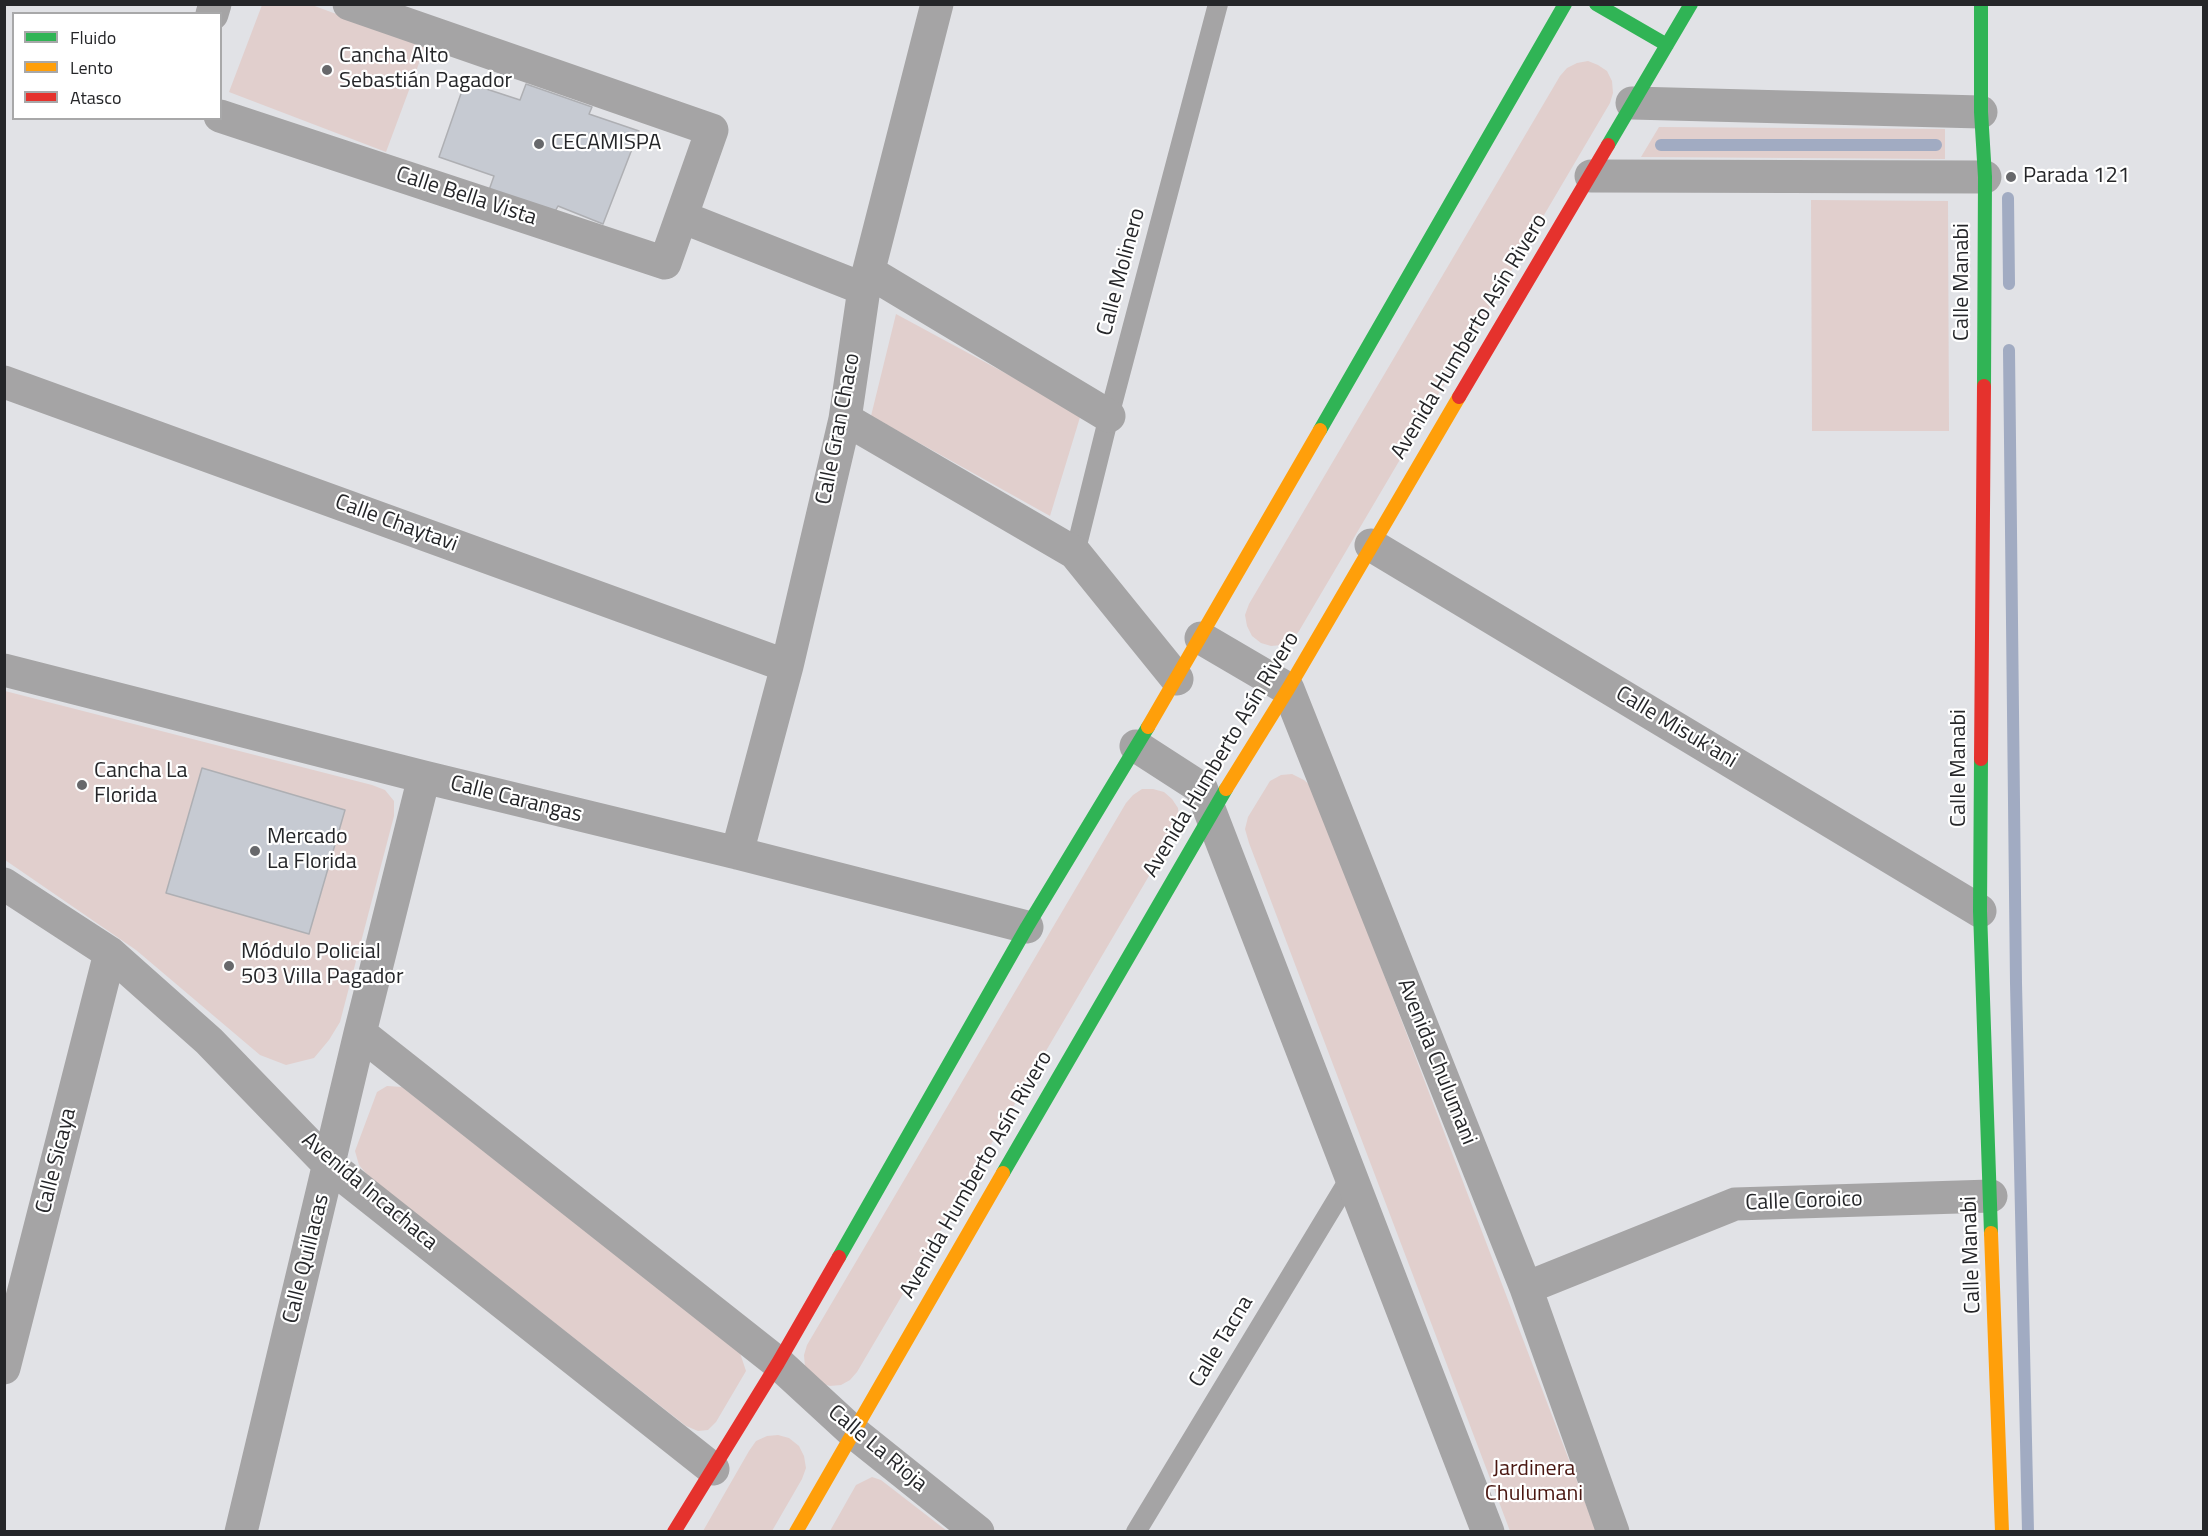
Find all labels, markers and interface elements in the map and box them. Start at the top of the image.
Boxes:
legend [12,12,222,120]
text: Fluido [70,24,116,51]
place label: Cancha Alto Sebastián Pagador [339,44,512,96]
text: Lento [70,54,113,81]
marker: Cancha Alto Sebastián Pagador [320,63,334,77]
text: Atasco [70,84,121,111]
place label: CECAMISPA [551,131,661,157]
marker: CECAMISPA [532,137,546,151]
street label: Calle Bella Vista [392,162,540,232]
place label: Parada 121 [2023,164,2130,190]
marker: Parada 121 [2004,170,2018,184]
street label: Calle Molinero [1092,205,1152,339]
street label: Avenida Humberto Asín Rivero [1386,210,1554,464]
street label: Calle Manabi [1950,223,1976,341]
street label: Calle Gran Chaco [811,351,867,507]
street label: Calle Chaytavi [331,490,461,558]
street label: Avenida Humberto Asín Rivero [1138,628,1306,882]
street label: Calle Misuk'ani [1610,681,1742,775]
street label: Calle Manabi [1947,709,1973,827]
place label: Cancha La Florida [94,759,188,810]
street label: Calle Carangas [447,771,585,829]
marker: Cancha La Florida [75,778,89,792]
place label: Mercado La Florida [267,825,357,876]
marker: Mercado La Florida [248,844,262,858]
place label: Módulo Policial 503 Villa Pagador [241,940,404,992]
marker: Módulo Policial 503 Villa Pagador [222,959,236,973]
street label: Avenida Chulumani [1391,975,1481,1149]
street label: Avenida Humberto Asín Rivero [895,1047,1059,1303]
street label: Calle Sicaya [31,1106,83,1216]
street label: Avenida Incachaca [296,1128,442,1256]
street label: Calle Coroico [1745,1187,1863,1217]
street label: Calle Quillacas [278,1192,336,1326]
street label: Calle Manabi [1957,1196,1987,1314]
street label: Calle Tacna [1184,1291,1260,1393]
street label: Calle La Rioja [822,1400,932,1498]
park label: Jardinera Chulumani [1485,1457,1583,1508]

